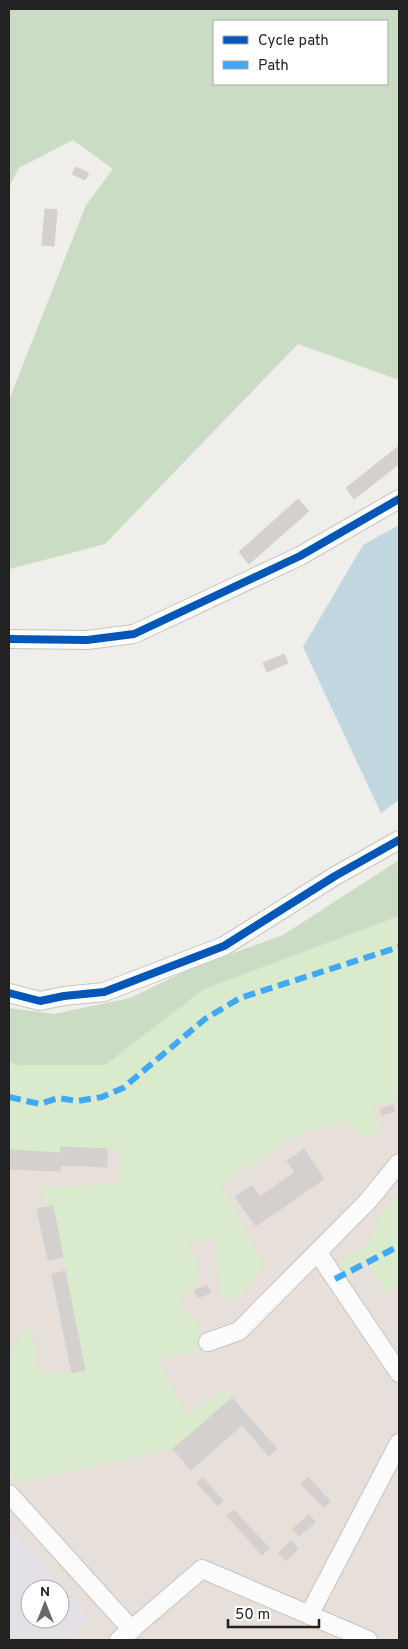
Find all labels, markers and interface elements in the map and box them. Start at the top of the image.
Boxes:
legend [213,20,388,85]
text: Cycle path [258,32,329,51]
text: Path [258,57,289,76]
north arrow [20,1579,70,1629]
text: N [40,1584,50,1601]
scale bar [228,1596,319,1628]
text: 50 m [235,1606,270,1625]

